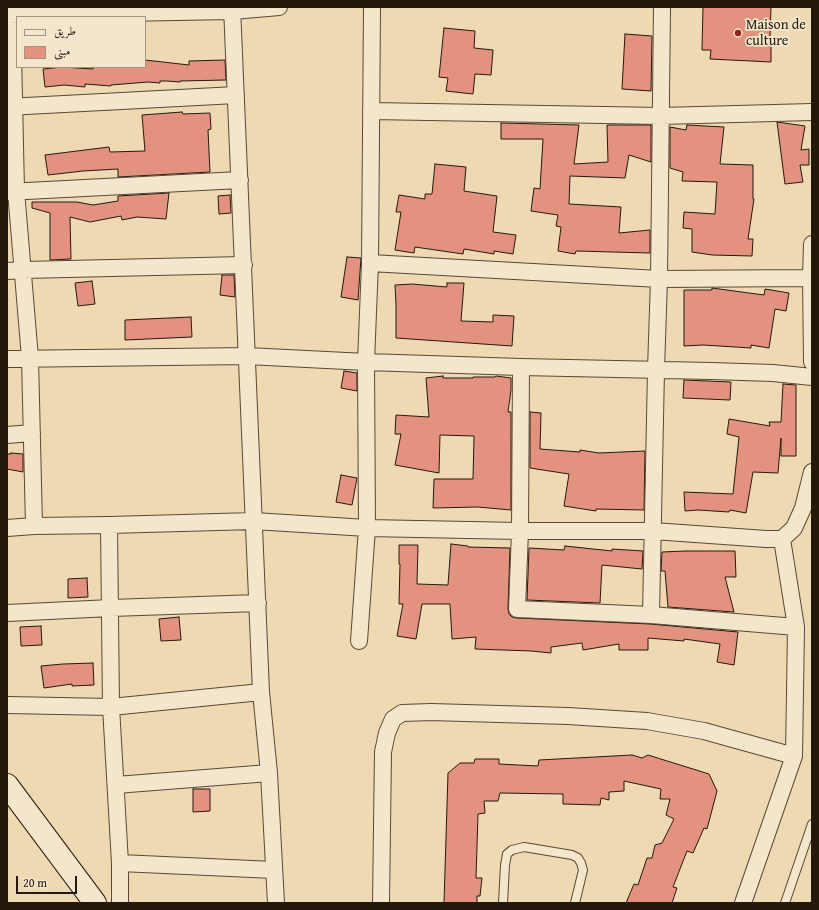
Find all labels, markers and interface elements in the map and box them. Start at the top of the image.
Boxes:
legend [16,16,146,68]
place label: Maison de culture [746,17,806,50]
text: طريق [54,22,76,39]
marker: Maison de culture [733,28,743,38]
text: مبنى [54,42,70,59]
scale bar [18,868,79,894]
text: 20 m [23,874,47,891]

